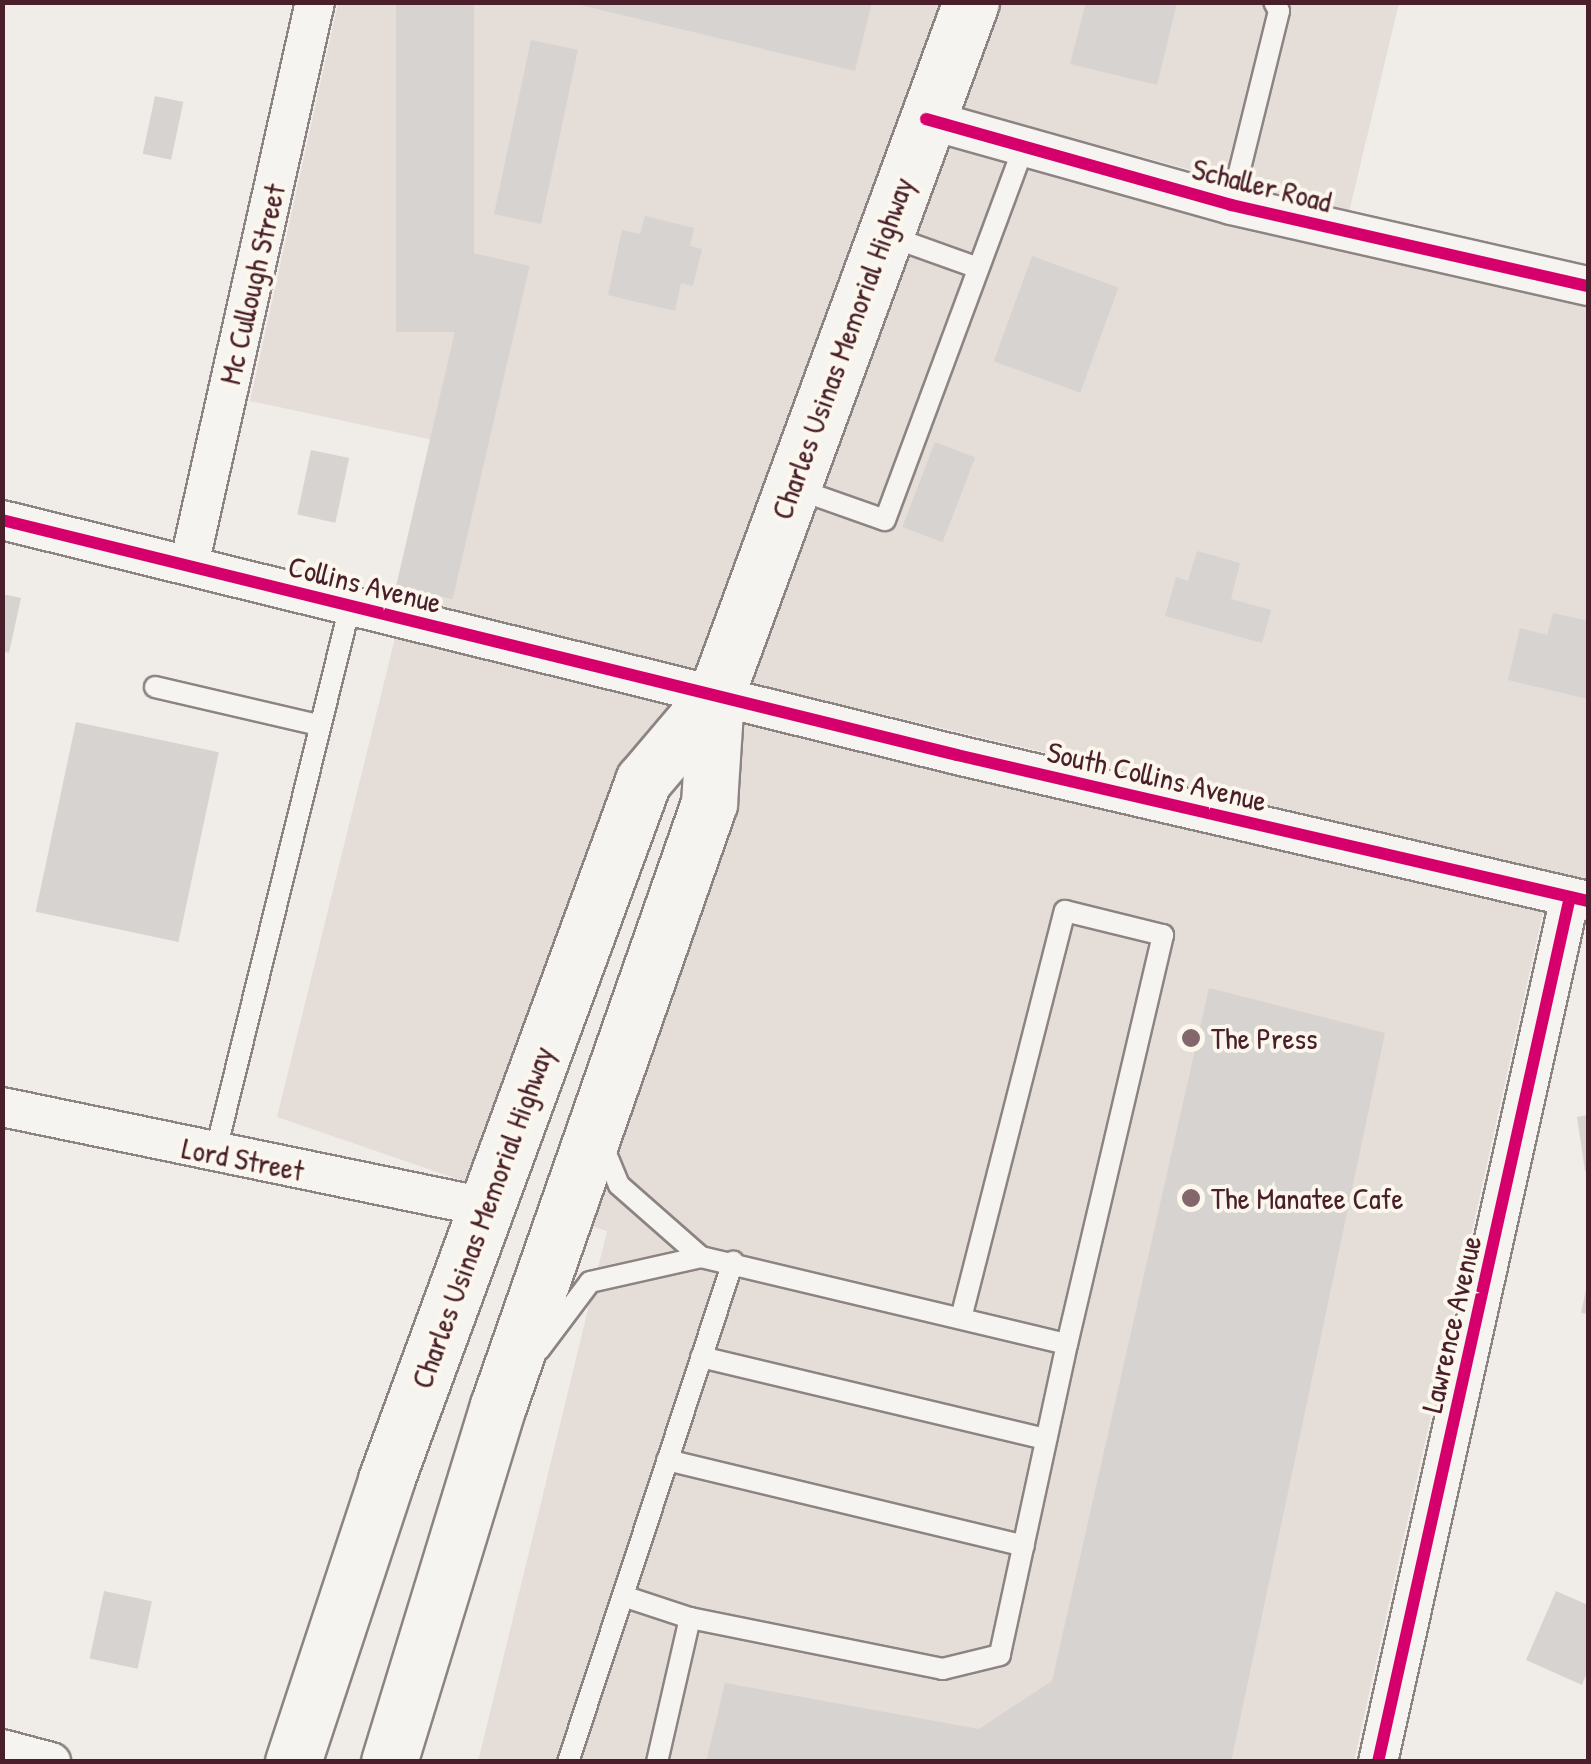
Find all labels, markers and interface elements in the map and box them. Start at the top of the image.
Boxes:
street label: Schaller Road [1189,150,1335,220]
street label: Charles Usinas Memorial Highway [763,172,921,524]
street label: Mc Cullough Street [211,180,293,388]
street label: Collins Avenue [285,548,445,620]
street label: South Collins Avenue [1044,733,1270,819]
place label: The Press [1211,1020,1317,1056]
marker: The Press [1180,1027,1202,1049]
street label: Charles Usinas Memorial Highway [403,1041,561,1393]
street label: Lord Street [179,1130,307,1188]
place label: The Manatee Cafe [1211,1180,1403,1216]
marker: The Manatee Cafe [1180,1187,1202,1209]
street label: Lawrence Avenue [1413,1232,1489,1416]

